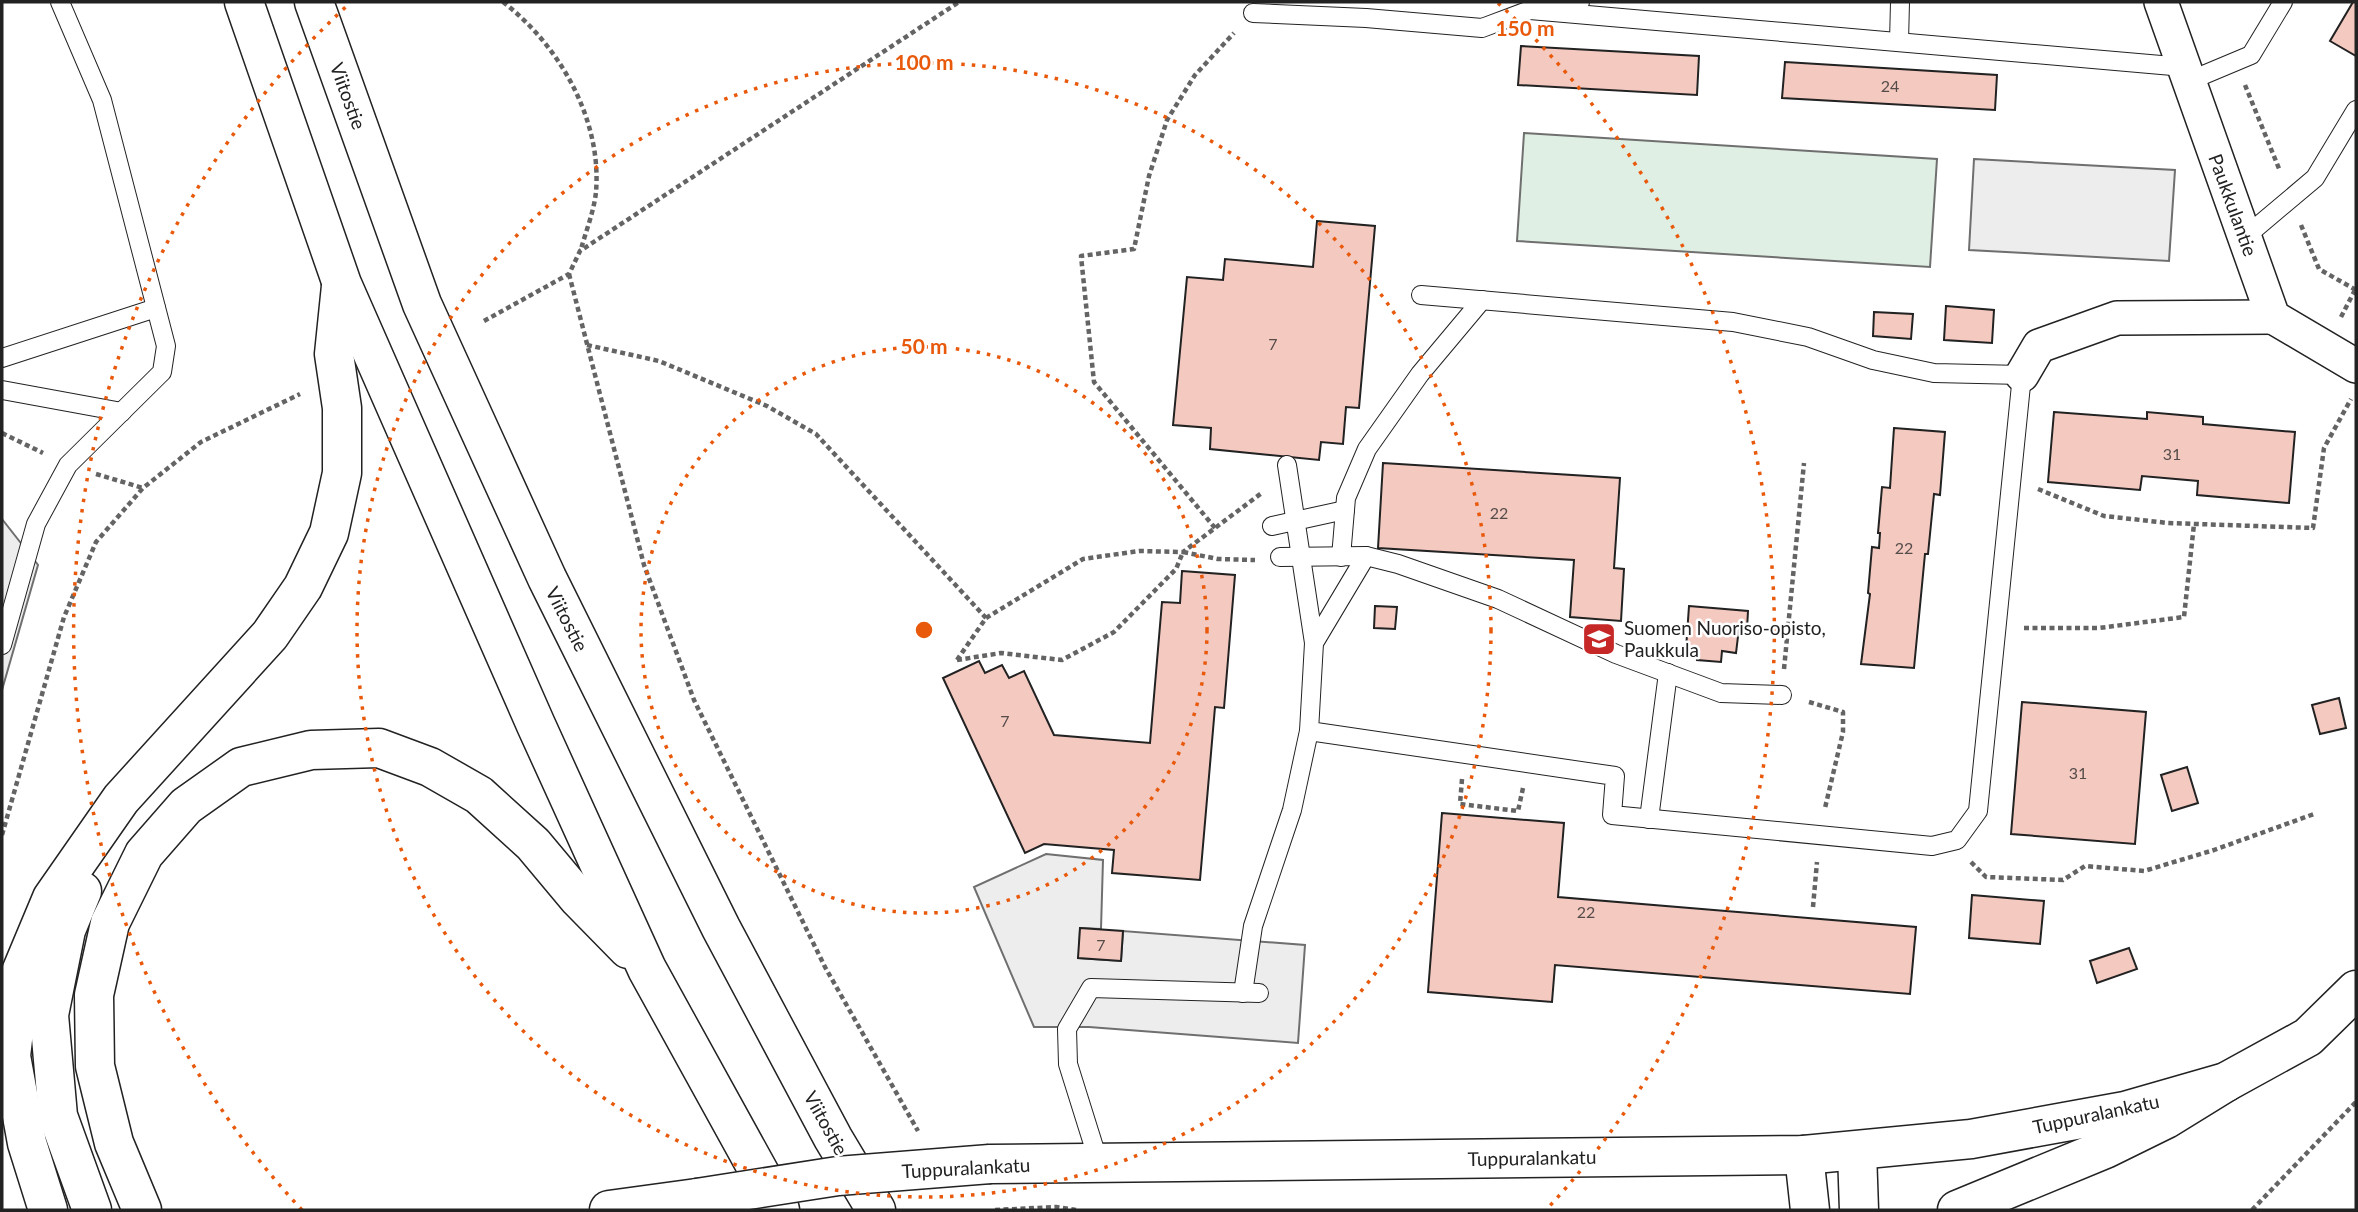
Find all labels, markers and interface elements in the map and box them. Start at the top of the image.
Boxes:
text: 150 m [1495,15,1555,40]
text: 100 m [894,49,954,74]
street label: Viitostie [326,59,371,132]
house number: 24 [1881,76,1899,95]
street label: Paukkulantie [2204,151,2263,259]
text: 50 m [900,333,948,358]
house number: 7 [1268,334,1278,353]
house number: 31 [2163,444,2181,463]
house number: 22 [1490,503,1508,522]
house number: 22 [1895,538,1913,557]
street label: Viitostie [541,583,593,655]
place label: Suomen Nuoriso-opisto, Paukkula [1624,616,1826,661]
centre of rings [912,618,936,642]
school or university icon: Suomen Nuoriso-opisto, Paukkula [1580,620,1618,658]
house number: 7 [1000,711,1010,730]
house number: 31 [2069,763,2087,782]
house number: 22 [1577,902,1595,921]
house number: 7 [1096,935,1106,954]
street label: Viitostie [800,1087,853,1159]
street label: Tuppuralankatu [2030,1089,2161,1138]
street label: Tuppuralankatu [1467,1145,1597,1170]
street label: Tuppuralankatu [901,1153,1031,1182]

